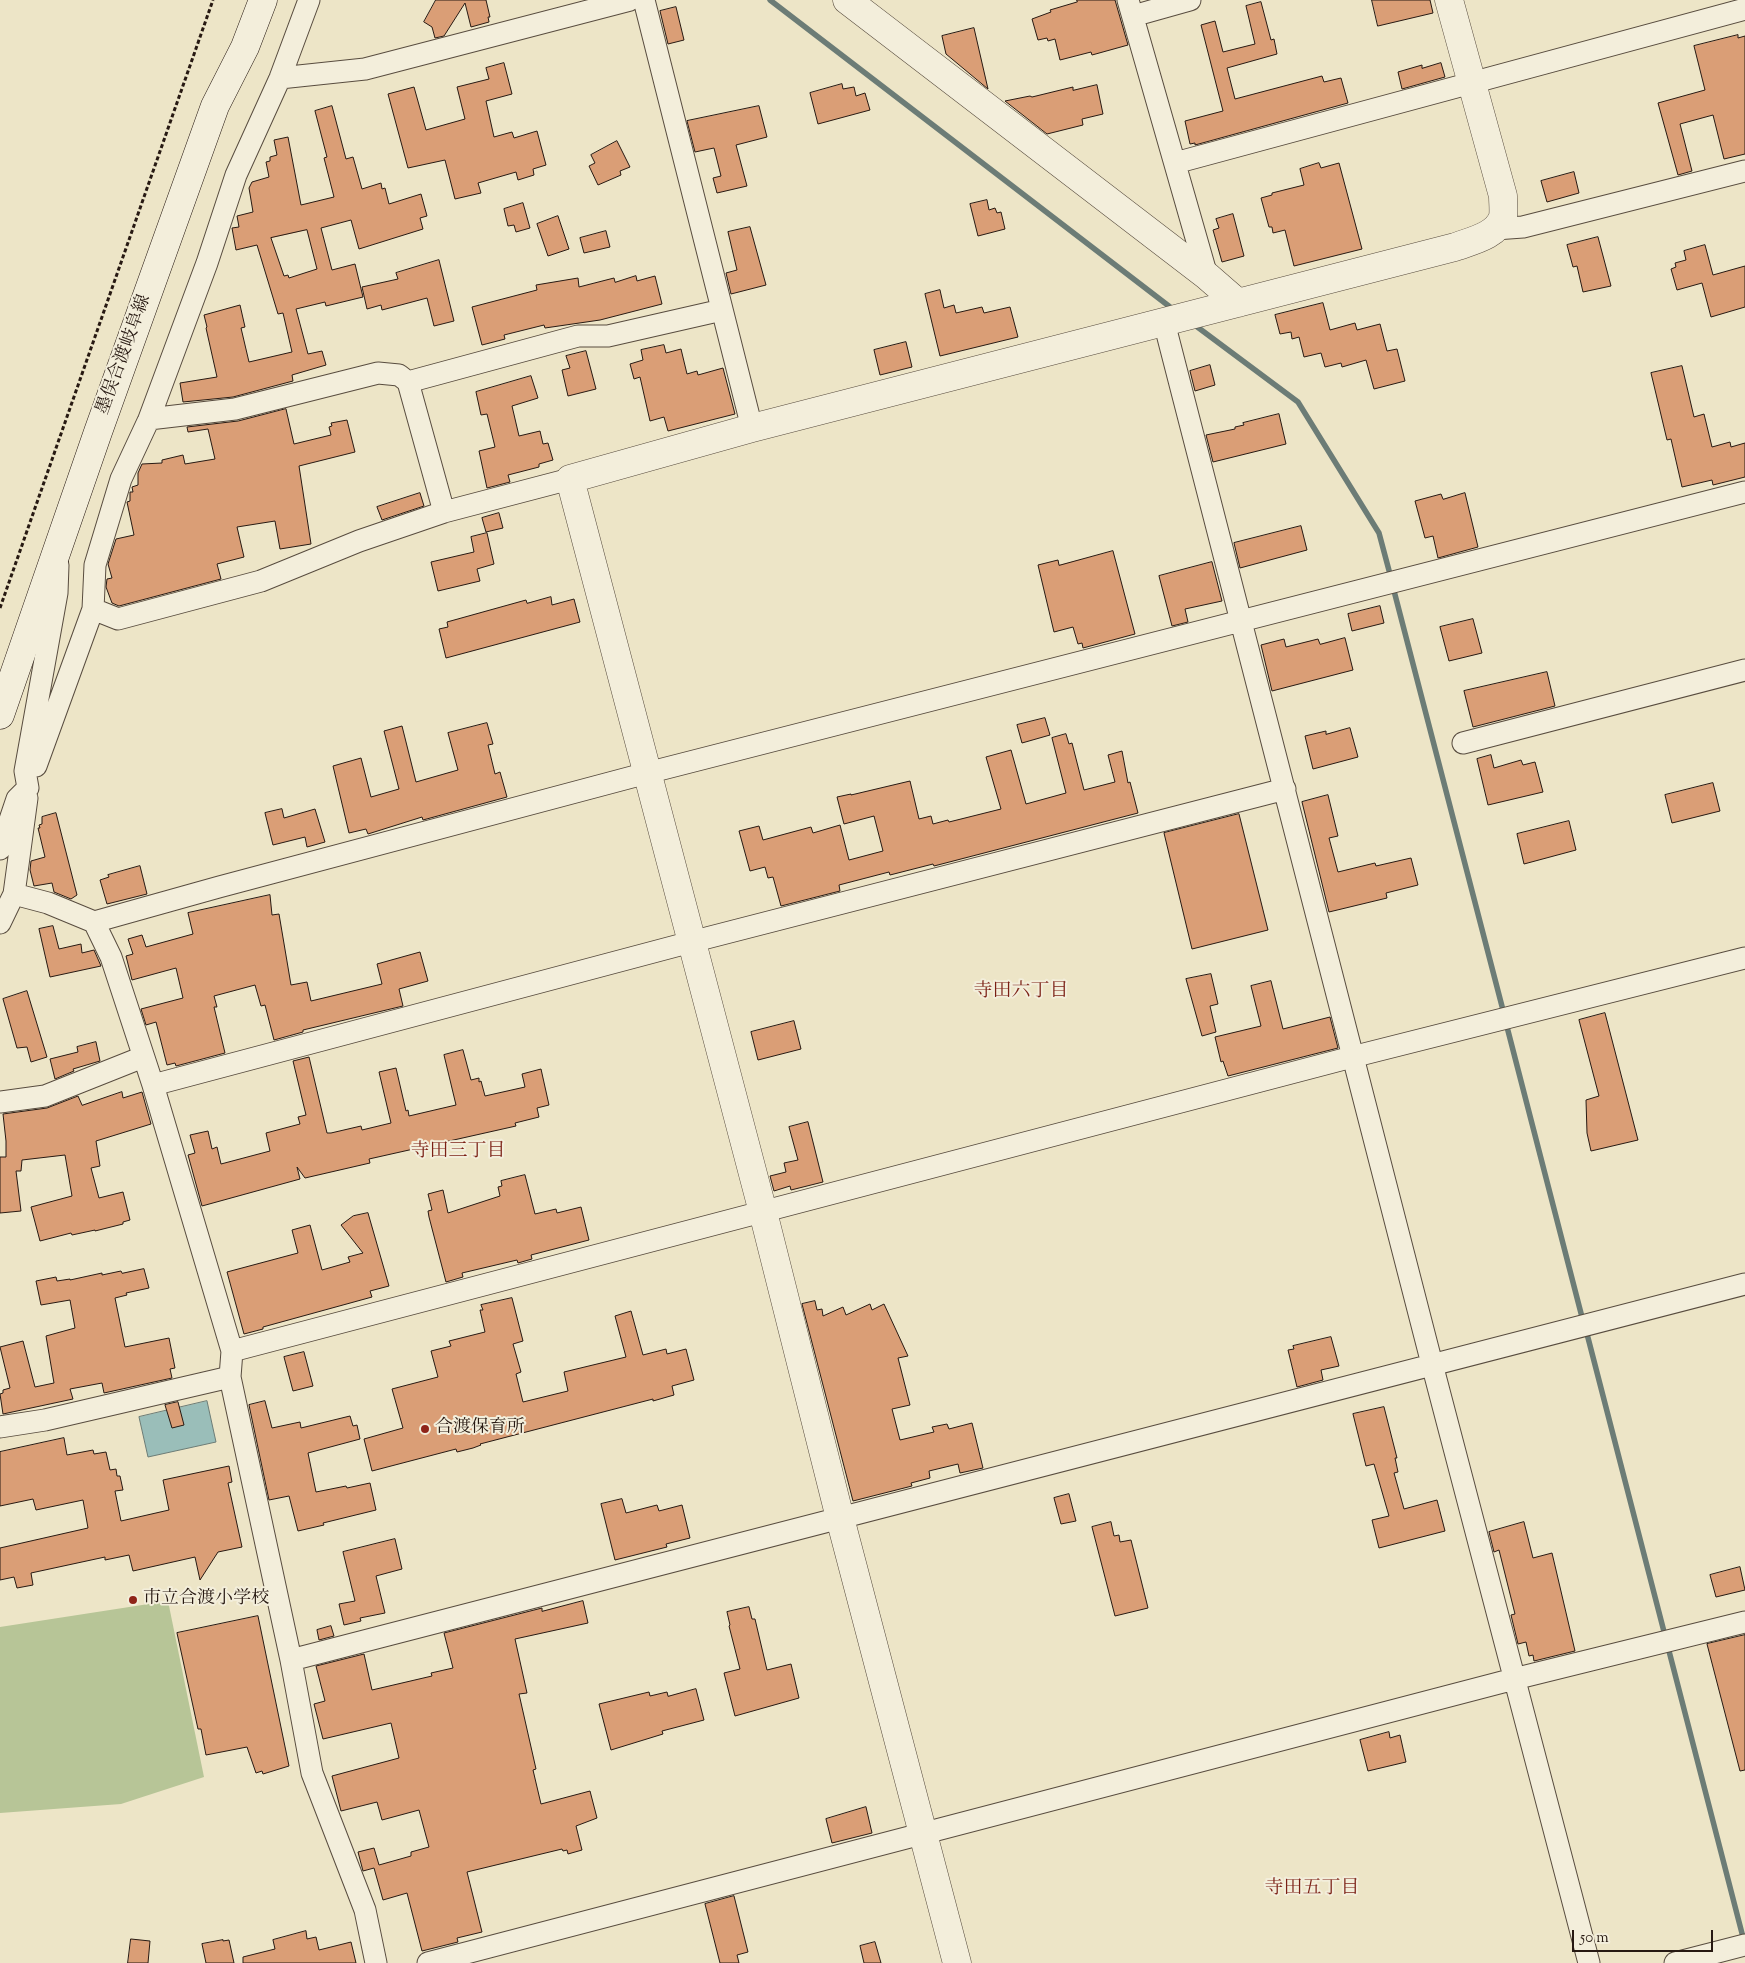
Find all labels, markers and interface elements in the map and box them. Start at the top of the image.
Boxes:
street label: 墨俣合渡岐阜線 [93,292,157,418]
district label: 寺田六丁目 [974,982,1068,1004]
district label: 寺田三丁目 [411,1142,505,1164]
place label: 合渡保育所 [435,1418,525,1440]
marker: 合渡保育所 [419,1423,431,1435]
place label: 市立合渡小学校 [143,1589,269,1611]
marker: 市立合渡小学校 [127,1594,139,1606]
district label: 寺田五丁目 [1265,1879,1359,1901]
scale bar [1575,1920,1716,1952]
text: 50 m [1580,1928,1609,1949]

